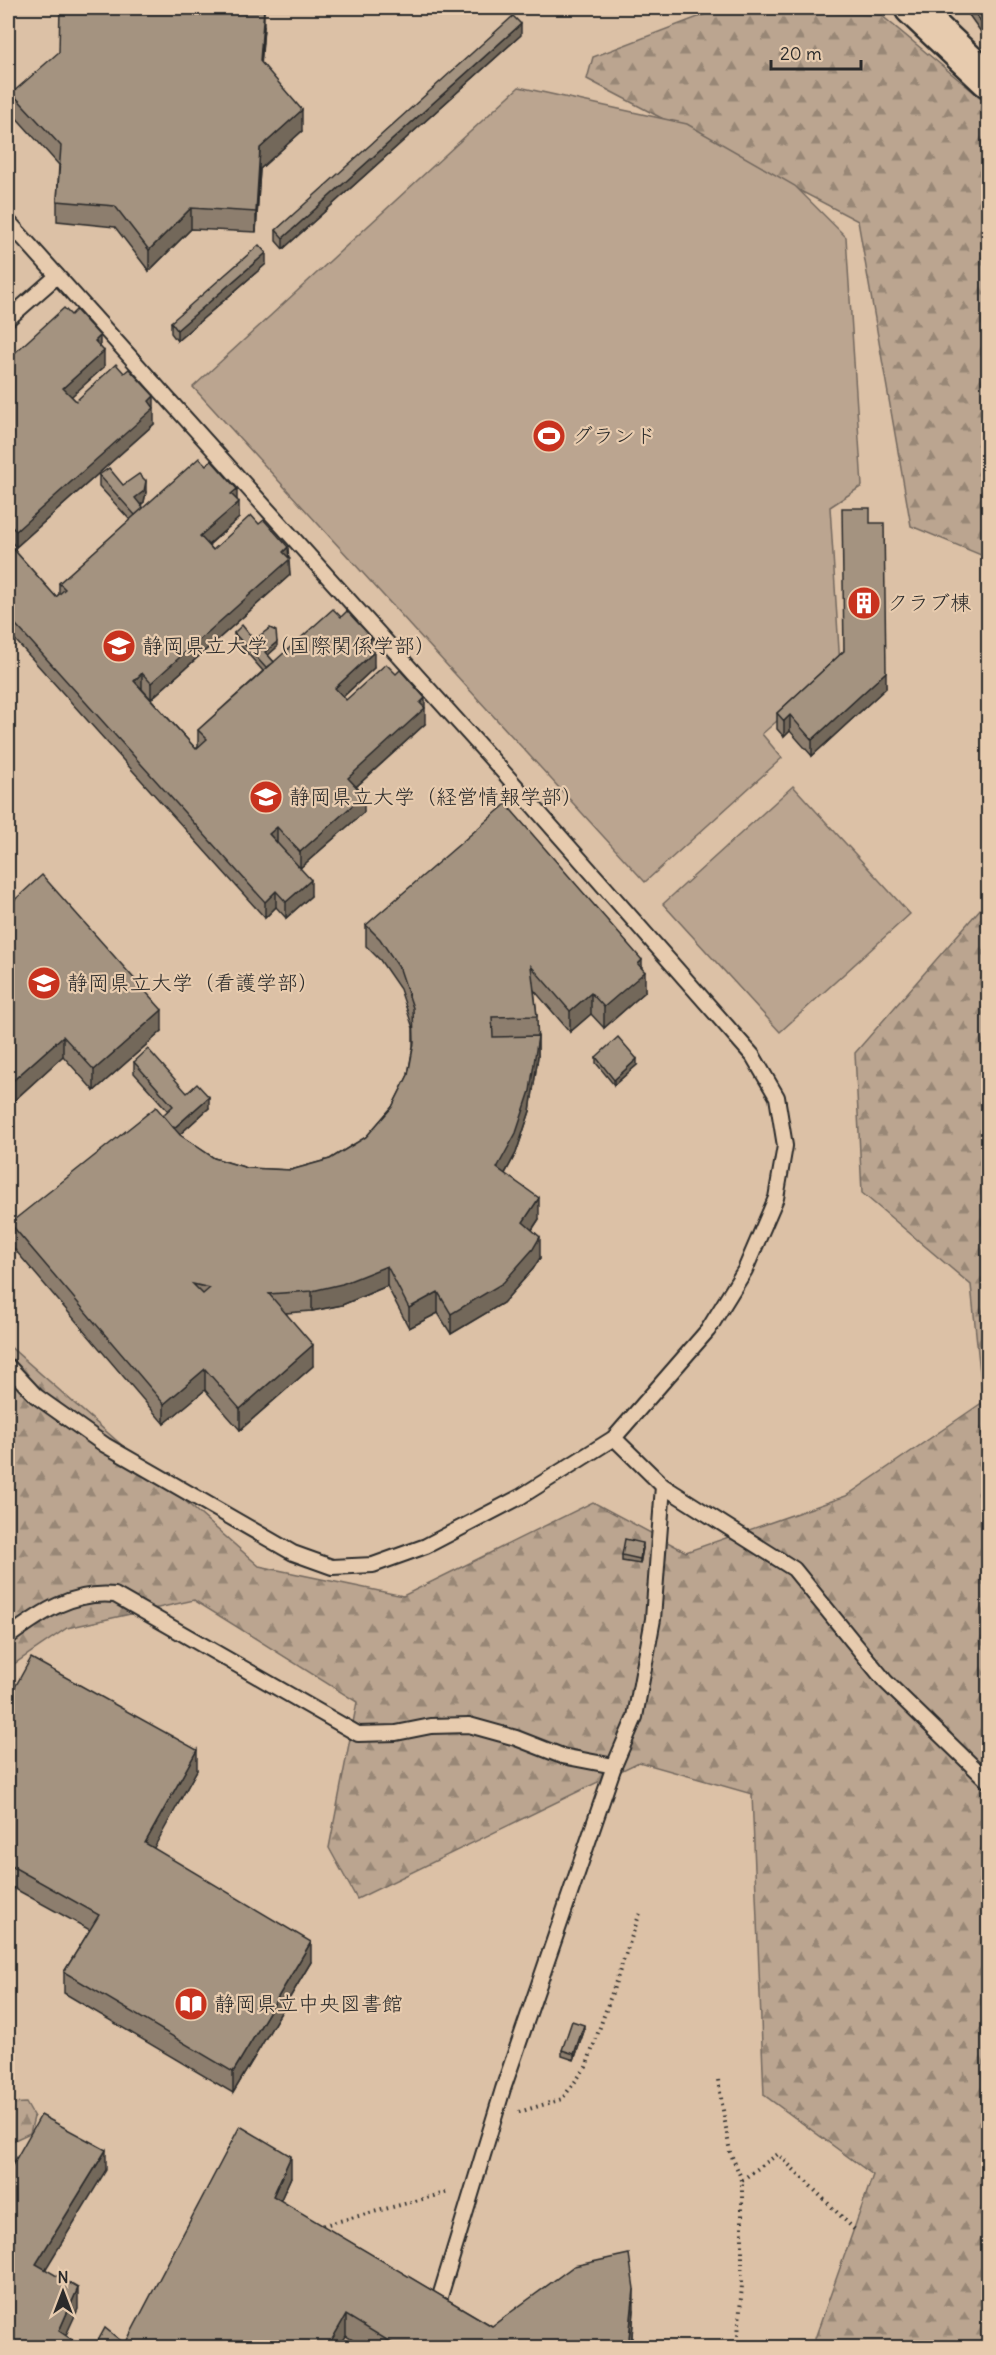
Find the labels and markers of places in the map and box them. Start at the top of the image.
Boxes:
sports icon: グランド [531,418,567,454]
place label: グランド [572,422,656,449]
building icon: クラブ棟 [846,585,882,621]
place label: クラブ棟 [887,589,971,616]
school or university icon: 静岡県立大学（国際関係学部） [101,628,137,664]
place label: 静岡県立大学（国際関係学部） [142,632,436,659]
school or university icon: 静岡県立大学（経営情報学部） [248,779,284,815]
place label: 静岡県立大学（経営情報学部） [289,783,583,810]
school or university icon: 静岡県立大学（看護学部） [26,965,62,1001]
place label: 静岡県立大学（看護学部） [67,969,319,996]
library icon: 静岡県立中央図書館 [173,1986,209,2022]
place label: 静岡県立中央図書館 [214,1990,403,2017]

